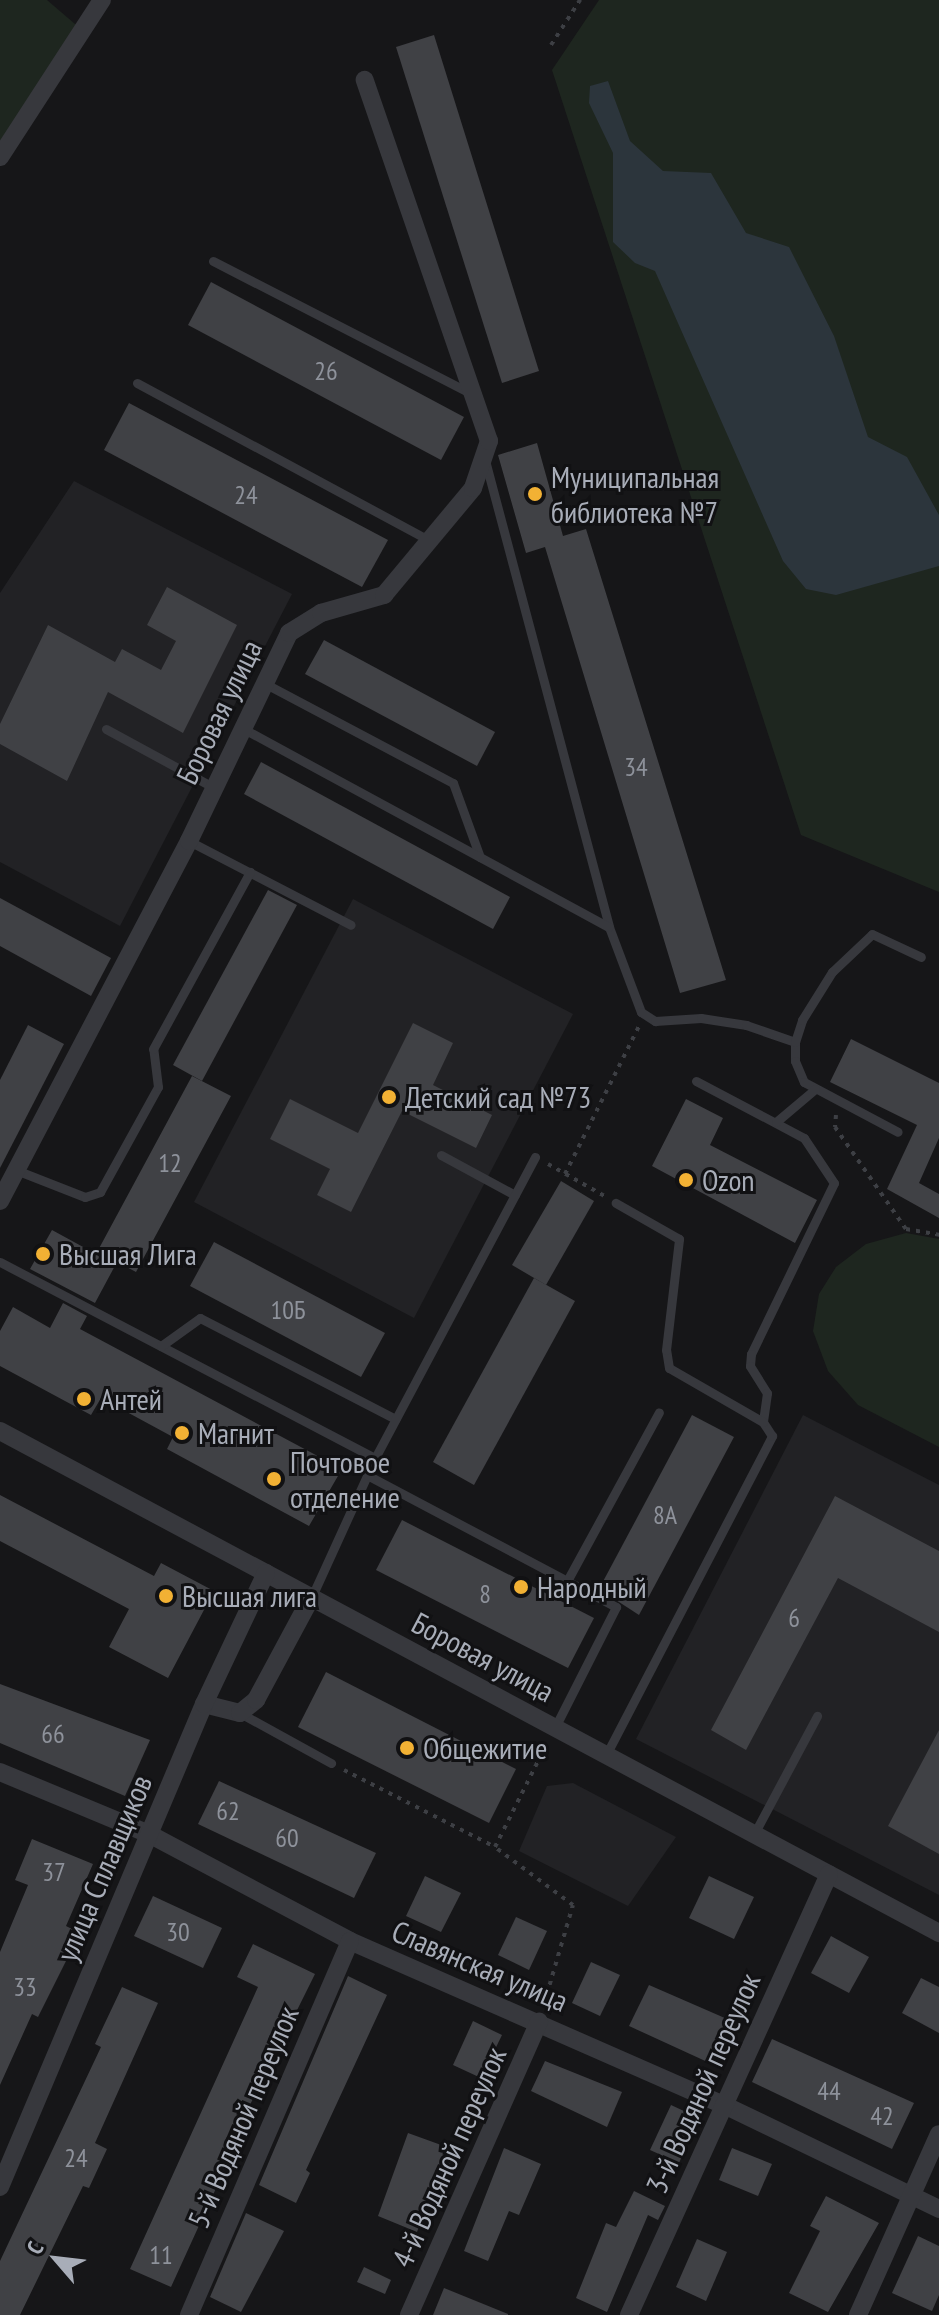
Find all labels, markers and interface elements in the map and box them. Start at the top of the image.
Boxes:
house number: 26 [314,355,338,387]
place label: Муниципальная библиотека №7 [551,459,719,530]
house number: 24 [234,479,258,511]
marker: Муниципальная библиотека №7 [526,485,544,503]
street label: Боровая улица [169,634,269,790]
house number: 34 [624,751,648,783]
place label: Детский сад №73 [405,1079,591,1115]
marker: Детский сад №73 [380,1088,398,1106]
house number: 12 [158,1147,182,1179]
place label: Ozon [702,1162,755,1198]
marker: Ozon [677,1171,695,1189]
place label: Высшая Лига [59,1236,197,1272]
marker: Высшая Лига [34,1245,52,1263]
house number: 10Б [271,1294,305,1326]
place label: Антей [100,1381,162,1417]
marker: Антей [75,1390,93,1408]
place label: Магнит [198,1415,274,1451]
marker: Магнит [173,1424,191,1442]
place label: Почтовое отделение [290,1444,400,1514]
marker: Почтовое отделение [265,1470,283,1488]
house number: 8А [653,1499,677,1531]
place label: Народный [537,1569,647,1605]
place label: Высшая лига [182,1578,317,1614]
house number: 8 [479,1578,491,1610]
marker: Народный [512,1578,530,1596]
marker: Высшая лига [157,1587,175,1605]
house number: 6 [788,1602,800,1634]
street label: Боровая улица [406,1605,560,1709]
house number: 66 [41,1718,65,1750]
place label: Общежитие [423,1730,547,1766]
marker: Общежитие [398,1739,416,1757]
street label: улица Сплавщиков [49,1770,159,1966]
house number: 62 [216,1795,240,1827]
house number: 60 [275,1822,299,1854]
house number: 37 [42,1856,66,1888]
street label: Славянская улица [387,1913,573,2019]
house number: 30 [166,1916,190,1948]
street label: 3-й Водяной переулок [638,1967,768,2199]
house number: 33 [13,1971,37,2003]
street label: 5-й Водяной переулок [180,2001,306,2233]
street label: 4-й Водяной переулок [384,2041,514,2273]
house number: 44 [817,2075,841,2107]
house number: 42 [870,2100,894,2132]
house number: 24 [64,2142,88,2174]
north arrow [16,2219,96,2299]
text: С [20,2237,50,2259]
house number: 11 [149,2239,173,2271]

